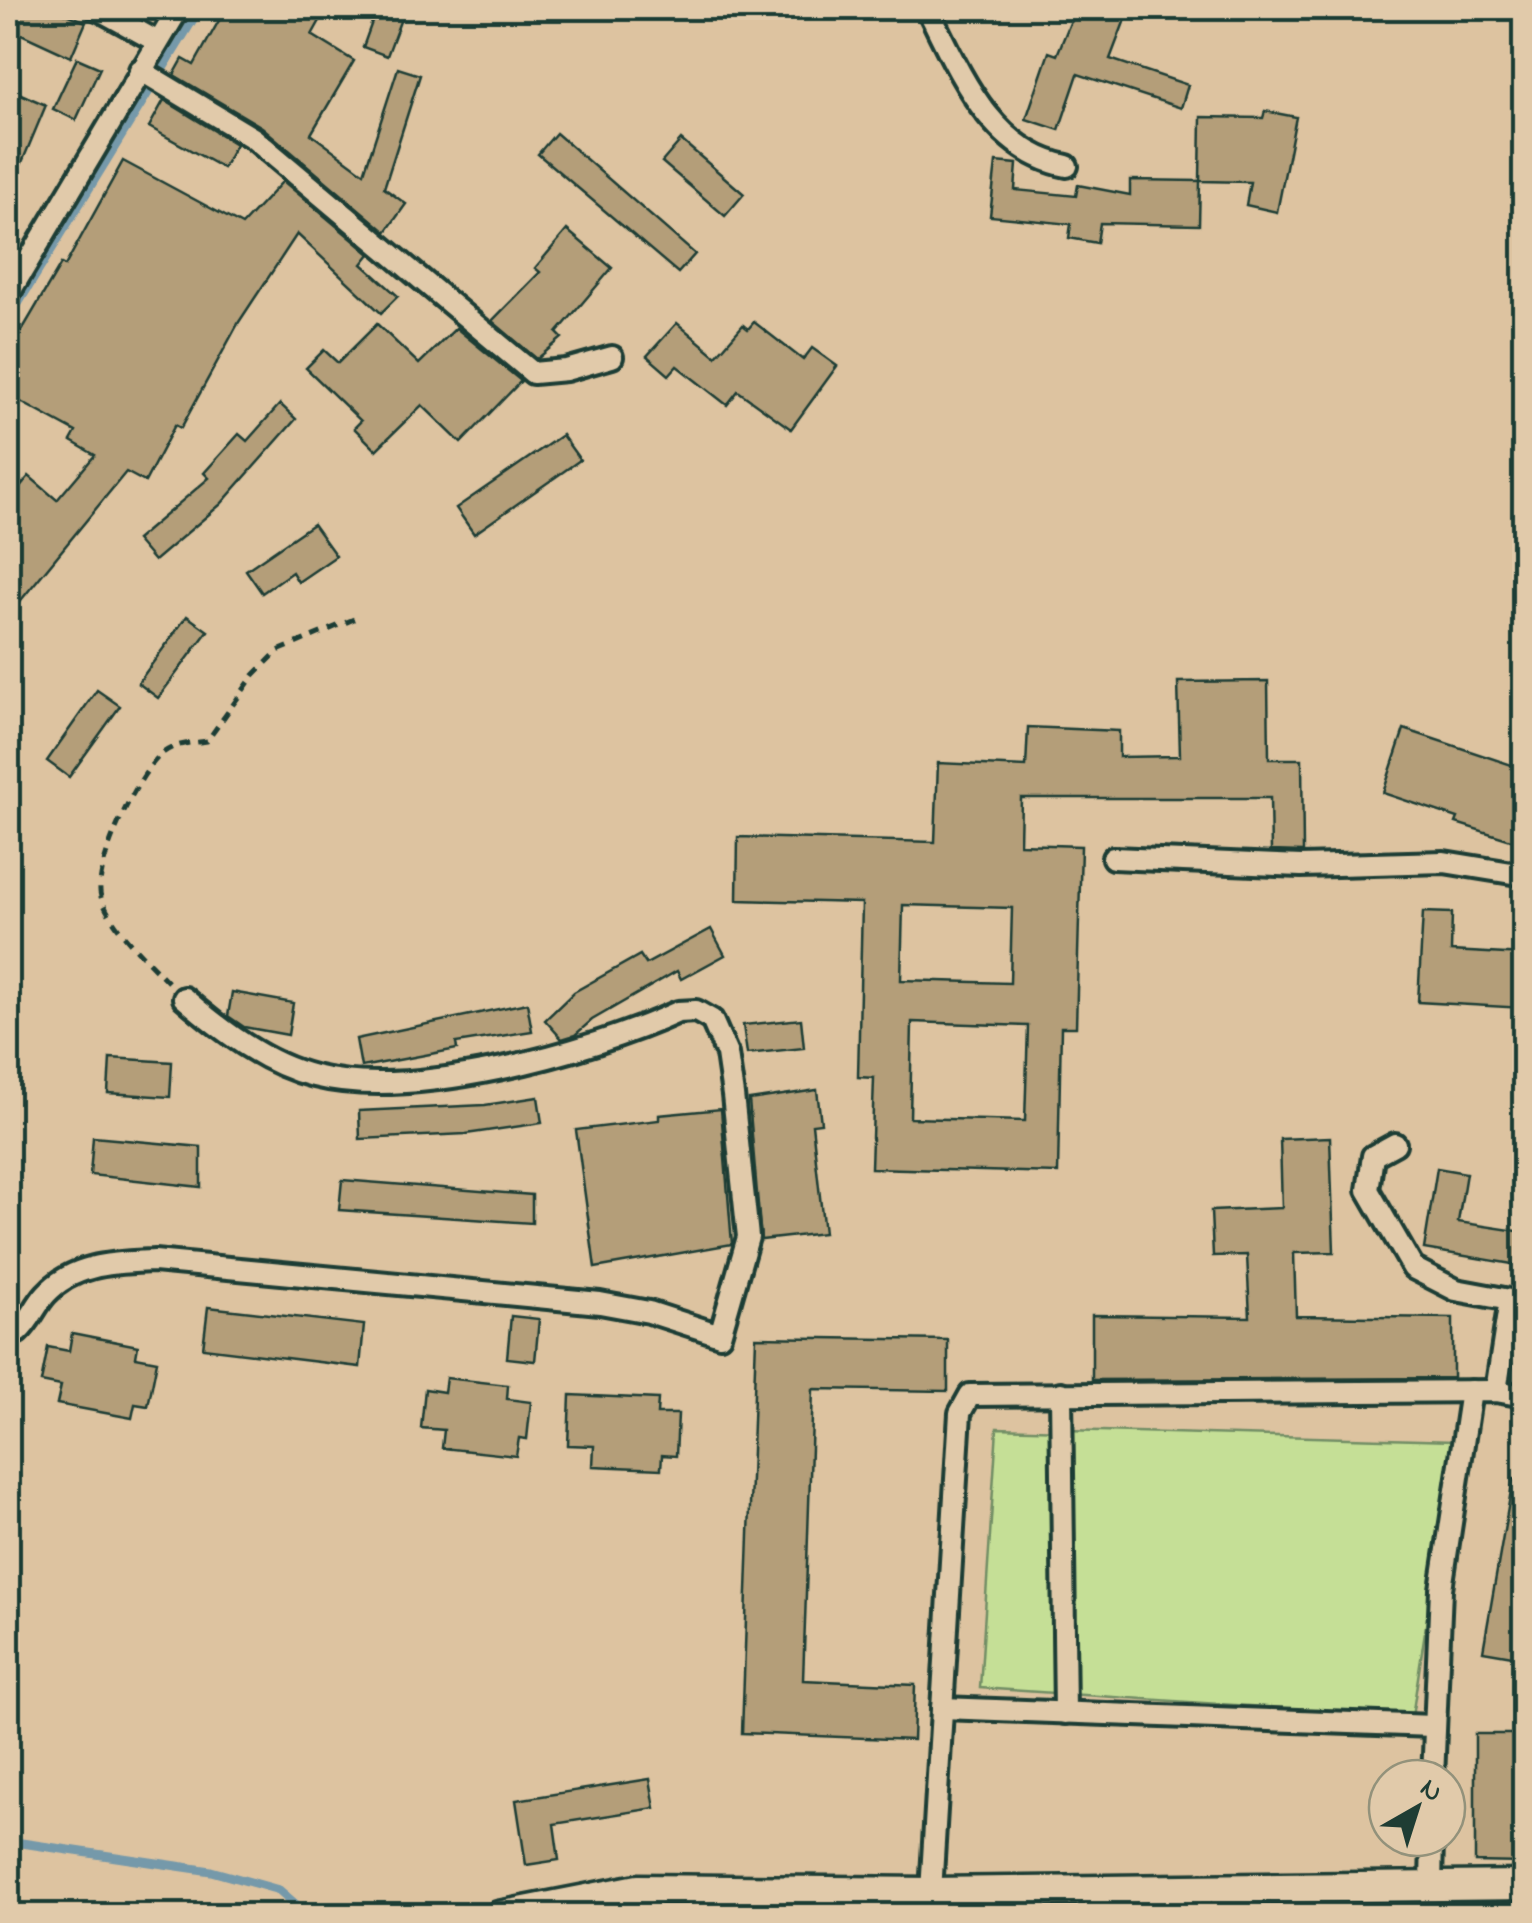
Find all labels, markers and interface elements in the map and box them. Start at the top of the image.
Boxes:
north arrow [1367,1758,1467,1858]
text: N [1410,1769,1451,1813]

